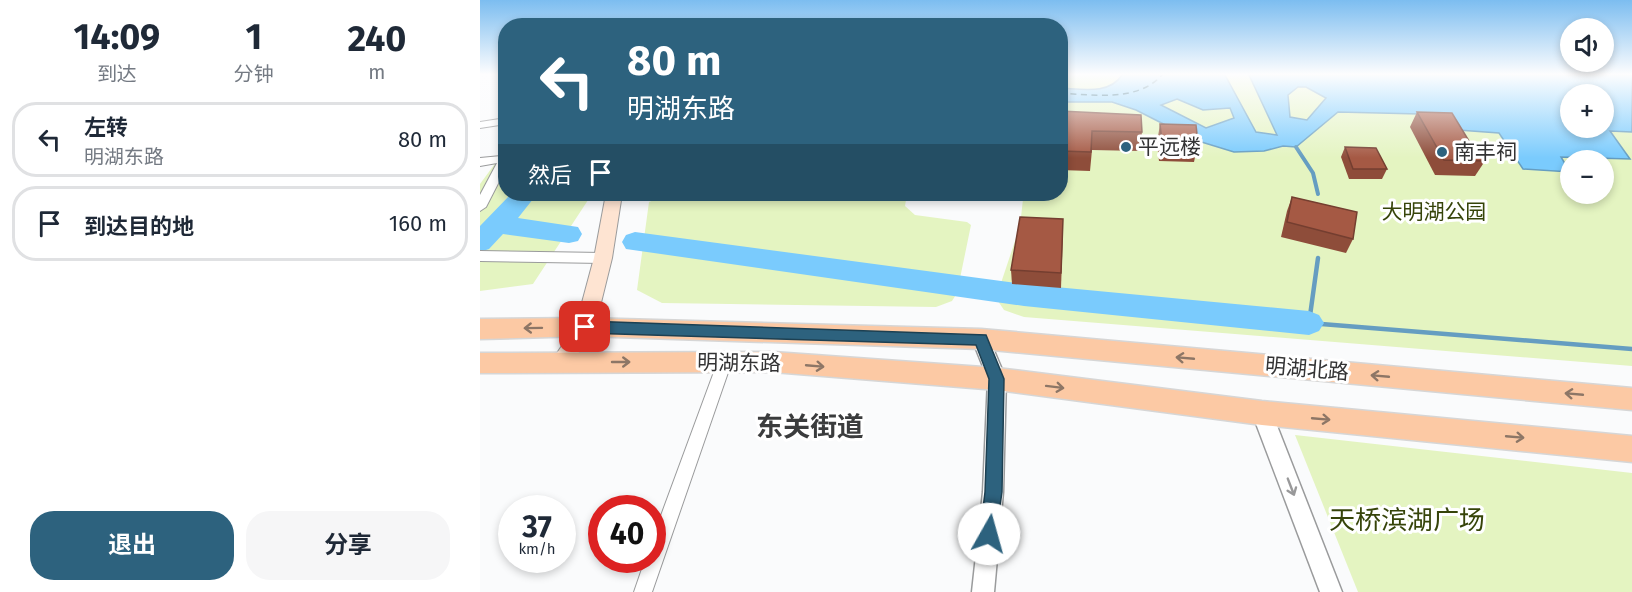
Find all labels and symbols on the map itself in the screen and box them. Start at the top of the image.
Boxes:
place label: 平远楼 [1138,134,1201,160]
place label: 南丰祠 [1454,139,1517,165]
marker: 平远楼 [1119,140,1133,154]
marker: 南丰祠 [1435,145,1449,159]
park label: 大明湖公园 [1382,199,1487,225]
pin [559,301,610,352]
one-way arrow [523,322,543,334]
street label: 明湖东路 [697,349,781,377]
one-way arrow [1176,352,1196,363]
street label: 明湖北路 [1264,352,1350,386]
one-way arrow [610,356,630,368]
one-way arrow [805,360,825,371]
one-way arrow [1370,370,1390,381]
one-way arrow [1044,381,1064,392]
one-way arrow [1564,388,1584,399]
district label: 东关街道 [756,411,864,443]
one-way arrow [1310,414,1330,425]
one-way arrow [1504,432,1524,443]
one-way arrow [1286,478,1297,496]
speed limit sign: 40 [588,495,666,573]
position arrow [957,502,1021,566]
park label: 天桥滨湖广场 [1329,505,1485,536]

